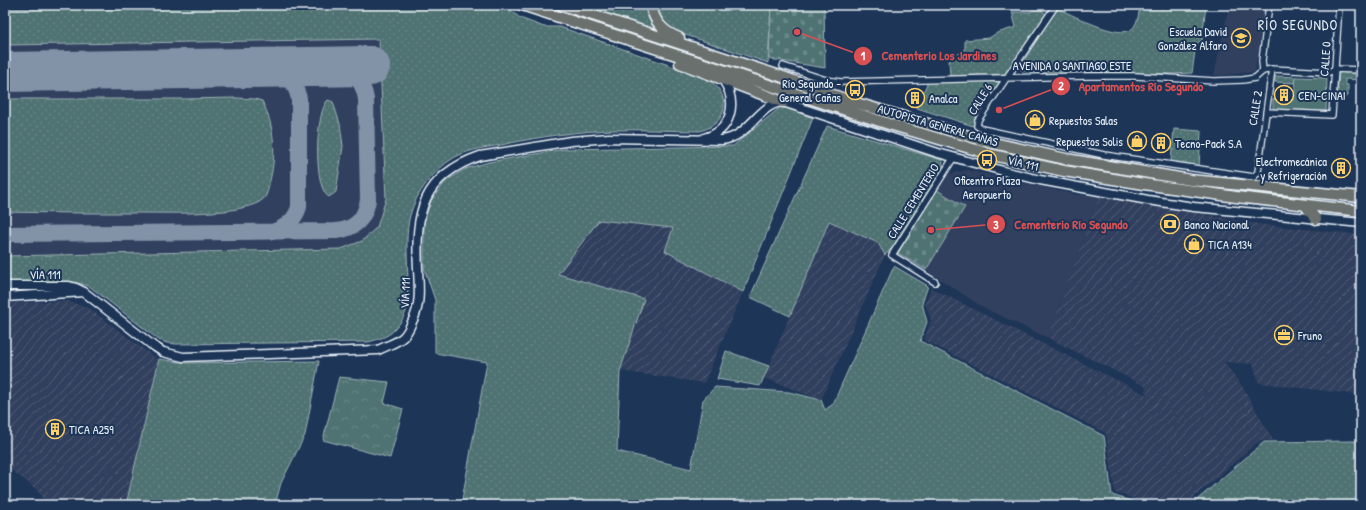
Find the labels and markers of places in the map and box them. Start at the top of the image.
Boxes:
place label: Escuela David González Alfaro [1158,23,1227,54]
school or university icon: Escuela David González Alfaro [1230,27,1252,49]
callout: Cementerio Los Jardines [853,43,1004,68]
callout: Apartamentos Río Segundo [1051,74,1211,99]
place label: Río Segundo - General Cañas [779,75,841,106]
bus stop icon: Río Segundo - General Cañas [844,79,866,101]
building icon: CEN-CINAI [1273,84,1295,106]
building icon: Analca [904,87,926,109]
place label: CEN-CINAI [1298,87,1346,104]
place label: Analca [929,90,958,107]
shop icon: Repuestos Salas [1024,109,1046,131]
place label: Repuestos Salas [1049,112,1118,129]
shop icon: Repuestos Solis [1126,130,1148,152]
building icon: Tecno-Pack S.A [1150,132,1172,154]
place label: Repuestos Solis [1056,133,1123,150]
place label: Tecno-Pack S.A [1175,135,1242,152]
bus stop icon: Oficentro Plaza Aeropuerto [976,149,998,171]
place label: Electromecánica y Refrigeración [1256,153,1327,184]
building icon: Electromecánica y Refrigeración [1330,157,1352,179]
place label: Oficentro Plaza Aeropuerto [954,172,1020,203]
callout: Cementerio Río Segundo [986,212,1136,237]
bank icon: Banco Nacional [1159,213,1181,235]
place label: Banco Nacional [1184,216,1250,233]
shop icon: TICA A134 [1183,233,1205,255]
place label: TICA A134 [1208,236,1252,253]
office icon: Fruno [1273,324,1295,346]
place label: Fruno [1297,327,1322,344]
building icon: TICA A259 [44,418,66,440]
place label: TICA A259 [69,421,114,438]

